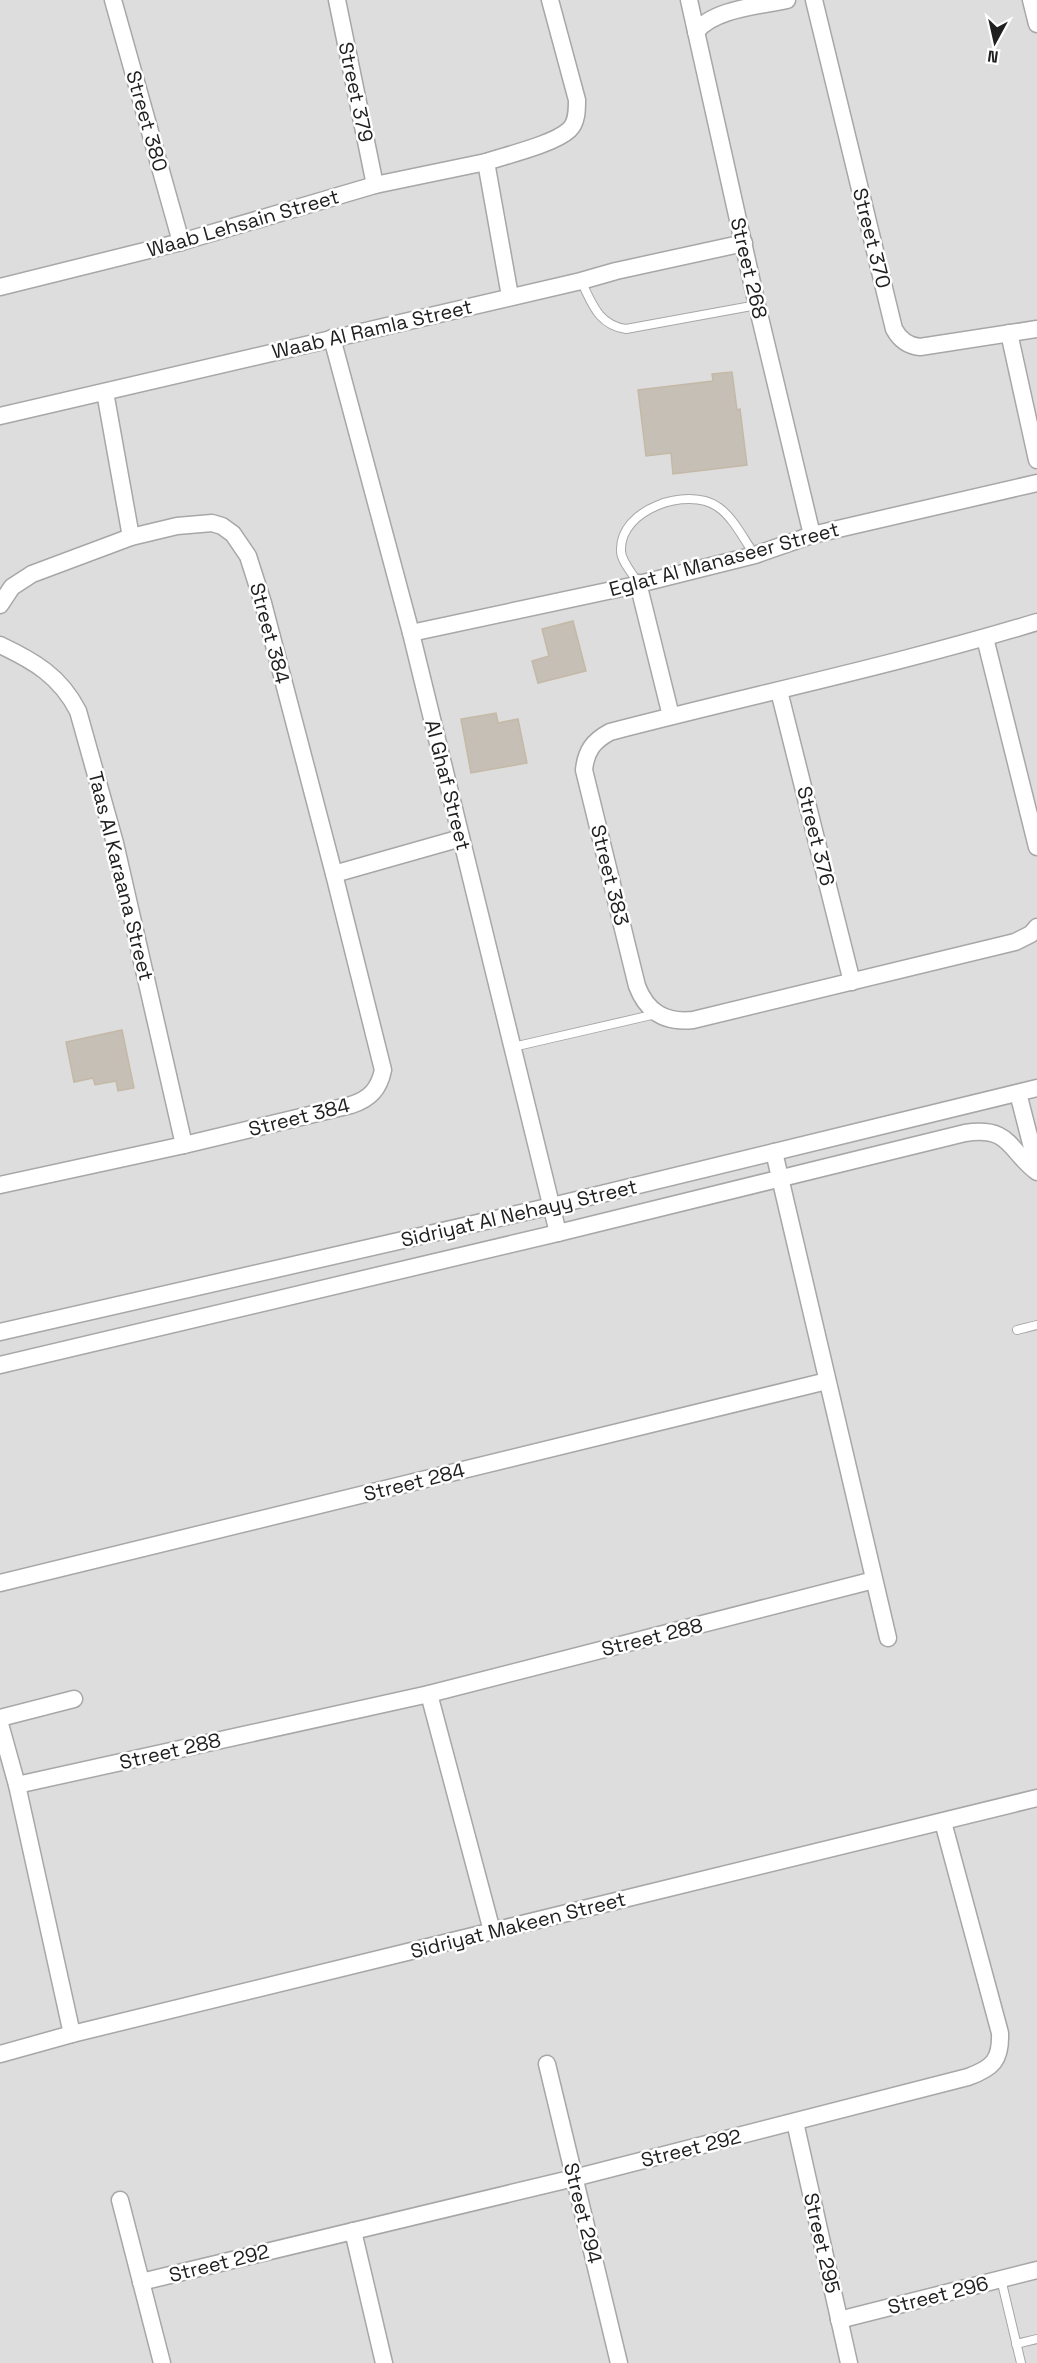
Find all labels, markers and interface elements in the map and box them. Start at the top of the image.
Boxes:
north arrow [965,12,1025,72]
street label: Street 379 [333,39,379,145]
text: N [986,45,1000,68]
street label: Street 380 [120,68,174,174]
street label: Waab Lehsain Street [144,183,342,263]
street label: Street 370 [847,185,897,291]
street label: Street 268 [725,215,773,321]
street label: Waab Al Ramla Street [269,293,475,365]
street label: Eglat Al Manaseer Street [606,516,842,602]
street label: Street 384 [244,580,296,686]
street label: Al Ghaf Street [419,717,477,853]
street label: Taas Al Karaana Street [82,769,160,983]
street label: Street 376 [791,784,841,888]
street label: Street 383 [585,822,635,928]
street label: Street 384 [246,1092,352,1142]
street label: Sidriyat Al Nehayy Street [398,1173,640,1253]
street label: Street 284 [361,1457,467,1507]
street label: Street 288 [599,1612,705,1662]
street label: Street 288 [117,1727,223,1775]
street label: Sidriyat Makeen Street [408,1886,628,1964]
street label: Street 292 [638,2123,744,2173]
street label: Street 294 [558,2160,608,2266]
street label: Street 295 [798,2190,846,2296]
street label: Street 292 [166,2238,272,2288]
street label: Street 296 [885,2270,991,2320]

